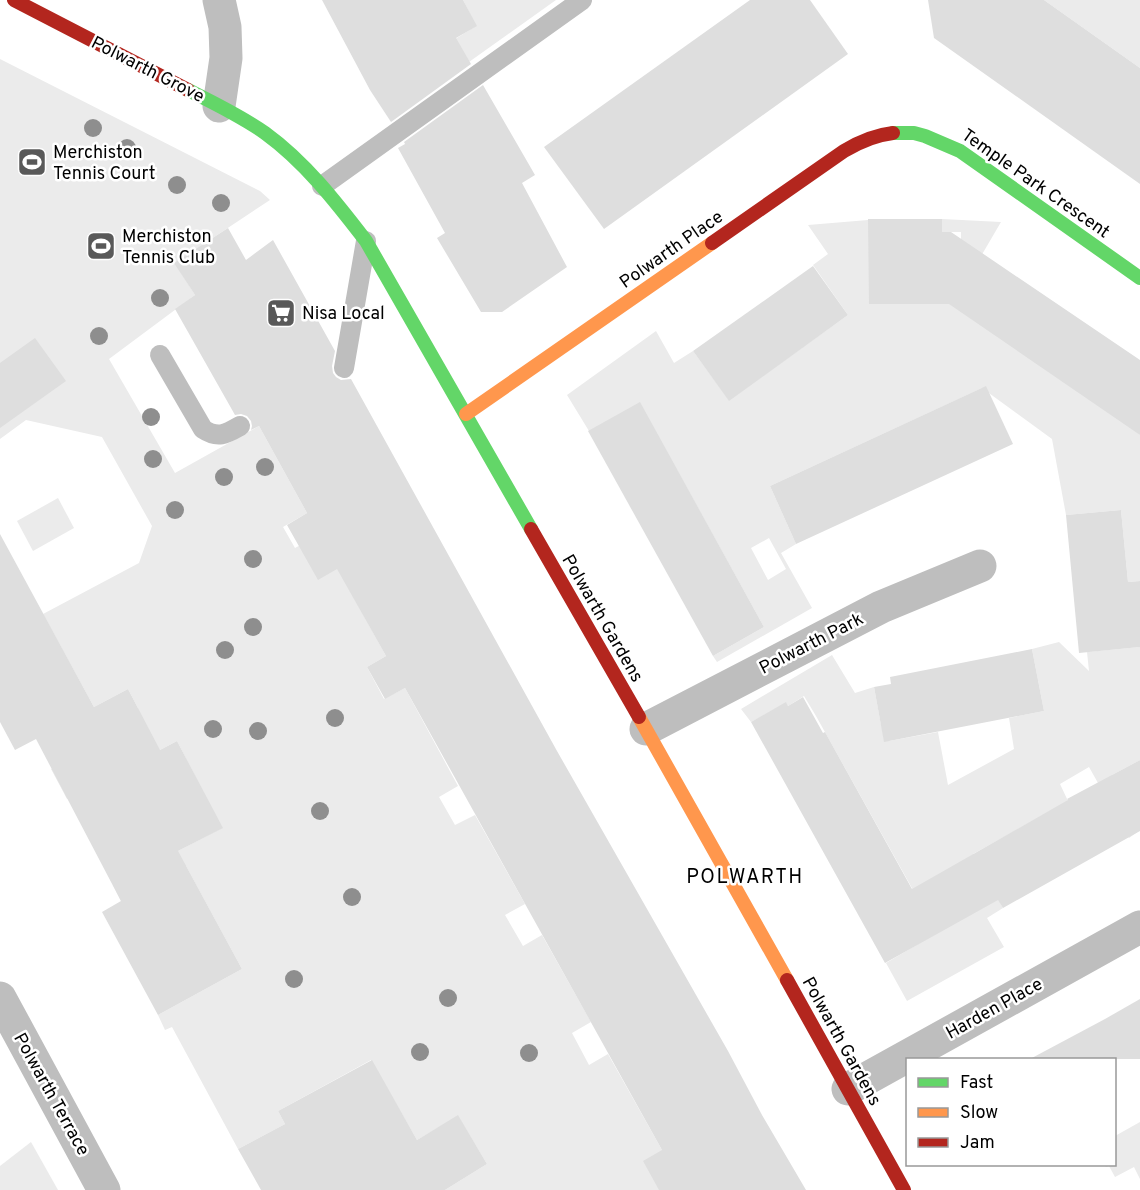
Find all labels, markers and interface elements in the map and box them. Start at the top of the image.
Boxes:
street label: Polwarth Grove [87,32,208,109]
street label: Temple Park Crescent [956,124,1114,244]
place label: Merchiston Tennis Court [53,142,156,186]
sports icon: Merchiston Tennis Court [16,146,48,178]
street label: Polwarth Place [616,206,728,294]
place label: Merchiston Tennis Club [122,226,215,270]
sports icon: Merchiston Tennis Club [85,230,117,262]
supermarket icon: Nisa Local [265,297,297,329]
place label: Nisa Local [302,303,385,326]
street label: Polwarth Gardens [556,551,648,687]
street label: Polwarth Park [756,608,868,680]
district label: POLWARTH [686,865,804,891]
street label: Polwarth Gardens [796,973,886,1110]
street label: Harden Place [942,973,1047,1045]
street label: Polwarth Terrace [7,1029,94,1160]
legend [906,1058,1116,1166]
text: Fast [960,1072,993,1095]
text: Slow [960,1102,998,1125]
text: Jam [960,1132,995,1155]

